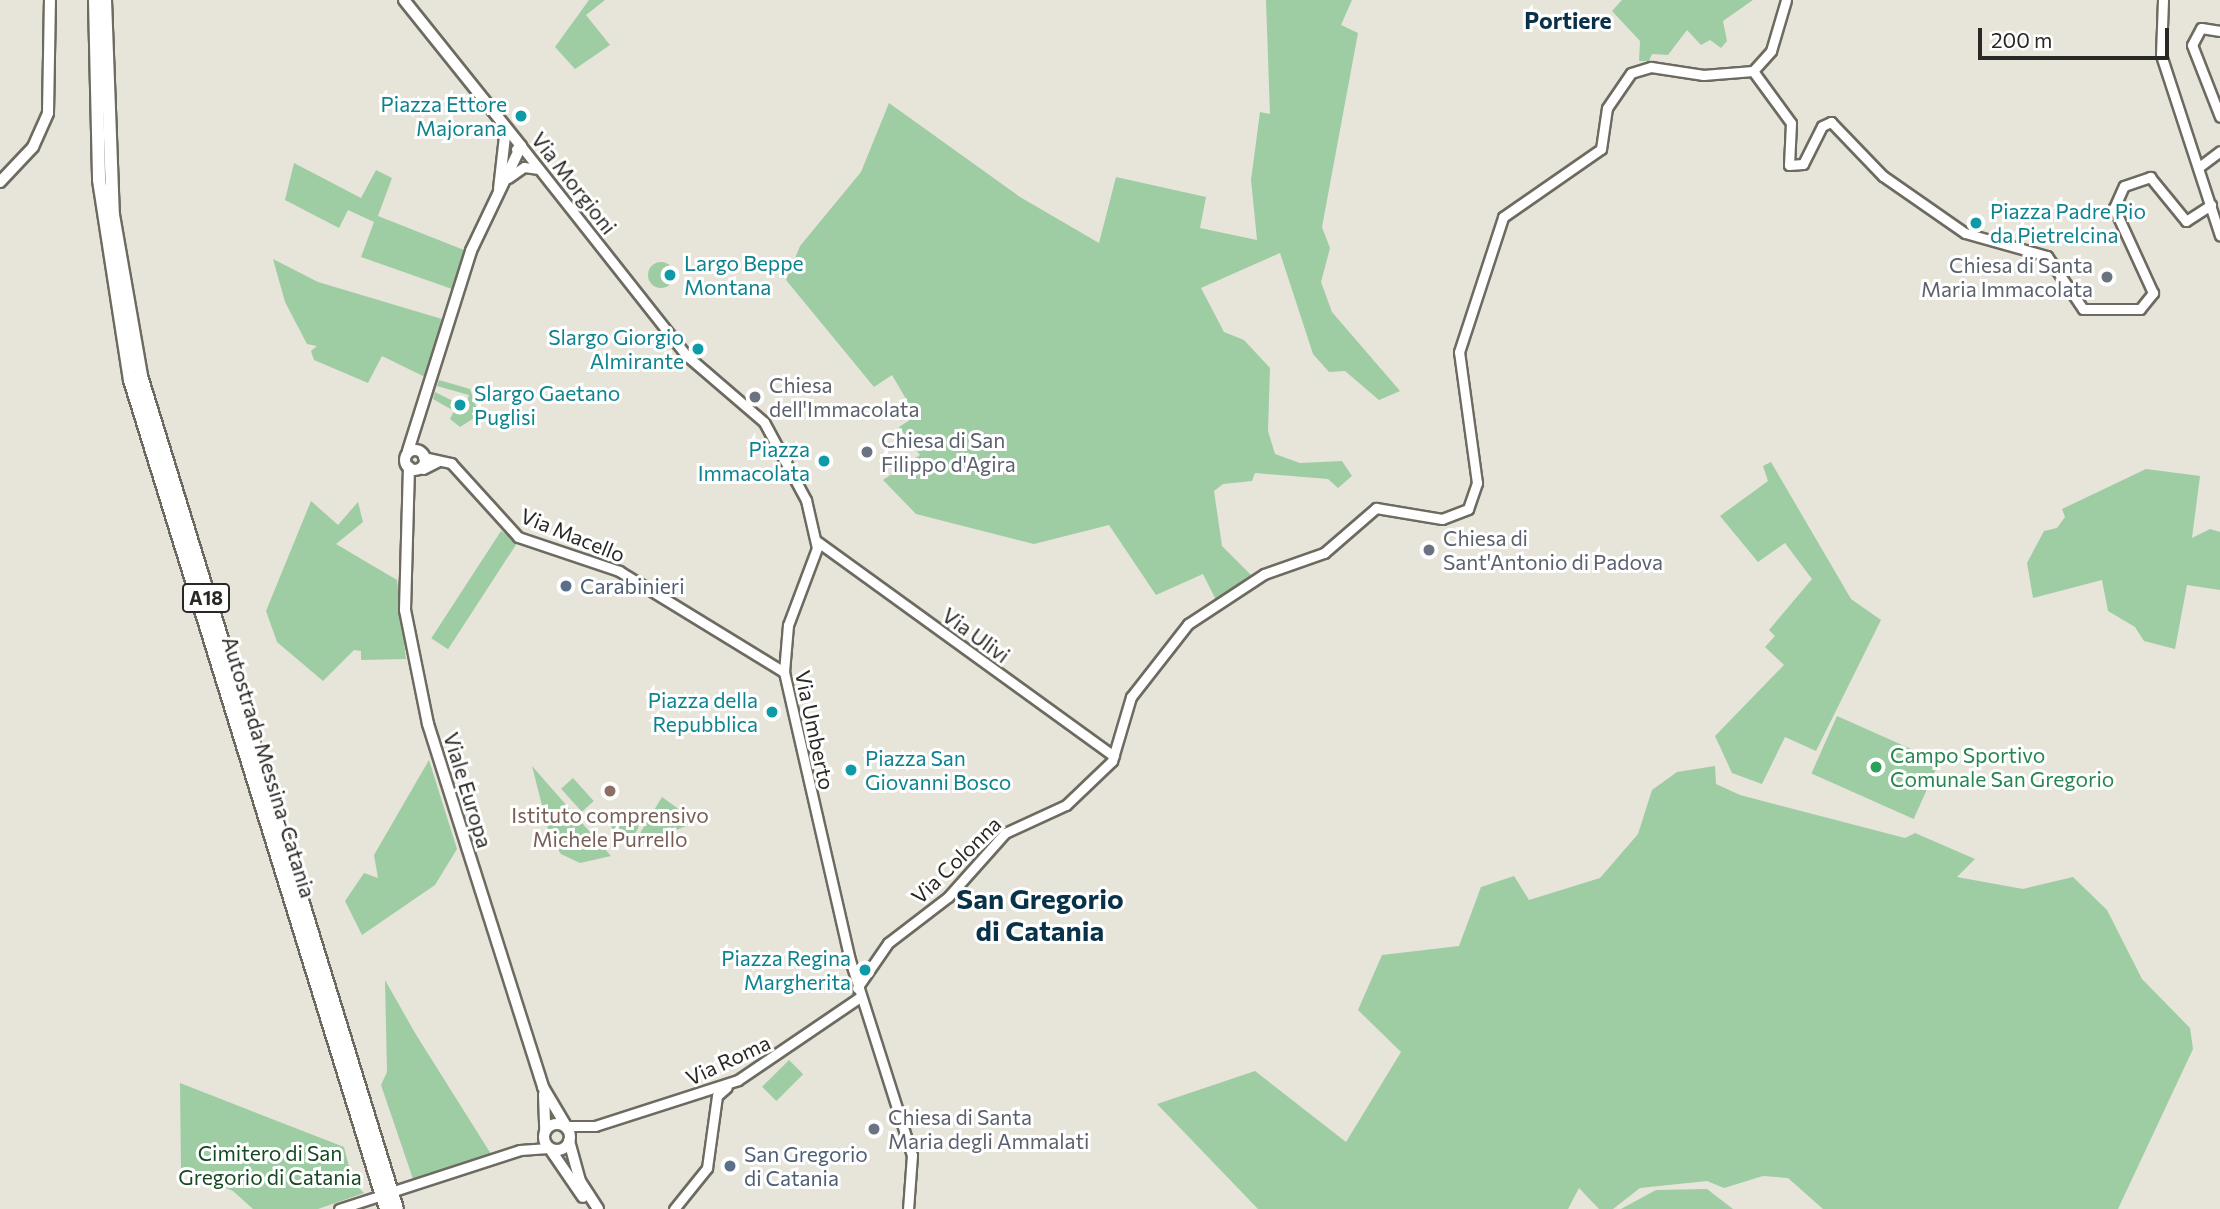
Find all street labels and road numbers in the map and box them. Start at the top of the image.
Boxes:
street label: Via Morgioni [526,127,622,239]
street label: Via Macello [517,503,629,567]
road number: A18 [182,582,230,614]
street label: Via Ulivi [937,602,1015,668]
street label: Autostrada Messina-Catania [217,633,321,901]
street label: Via Umberto [790,668,840,792]
street label: Viale Europa [438,729,498,851]
street label: Via Colonna [906,811,1006,909]
street label: Via Roma [682,1030,774,1090]

